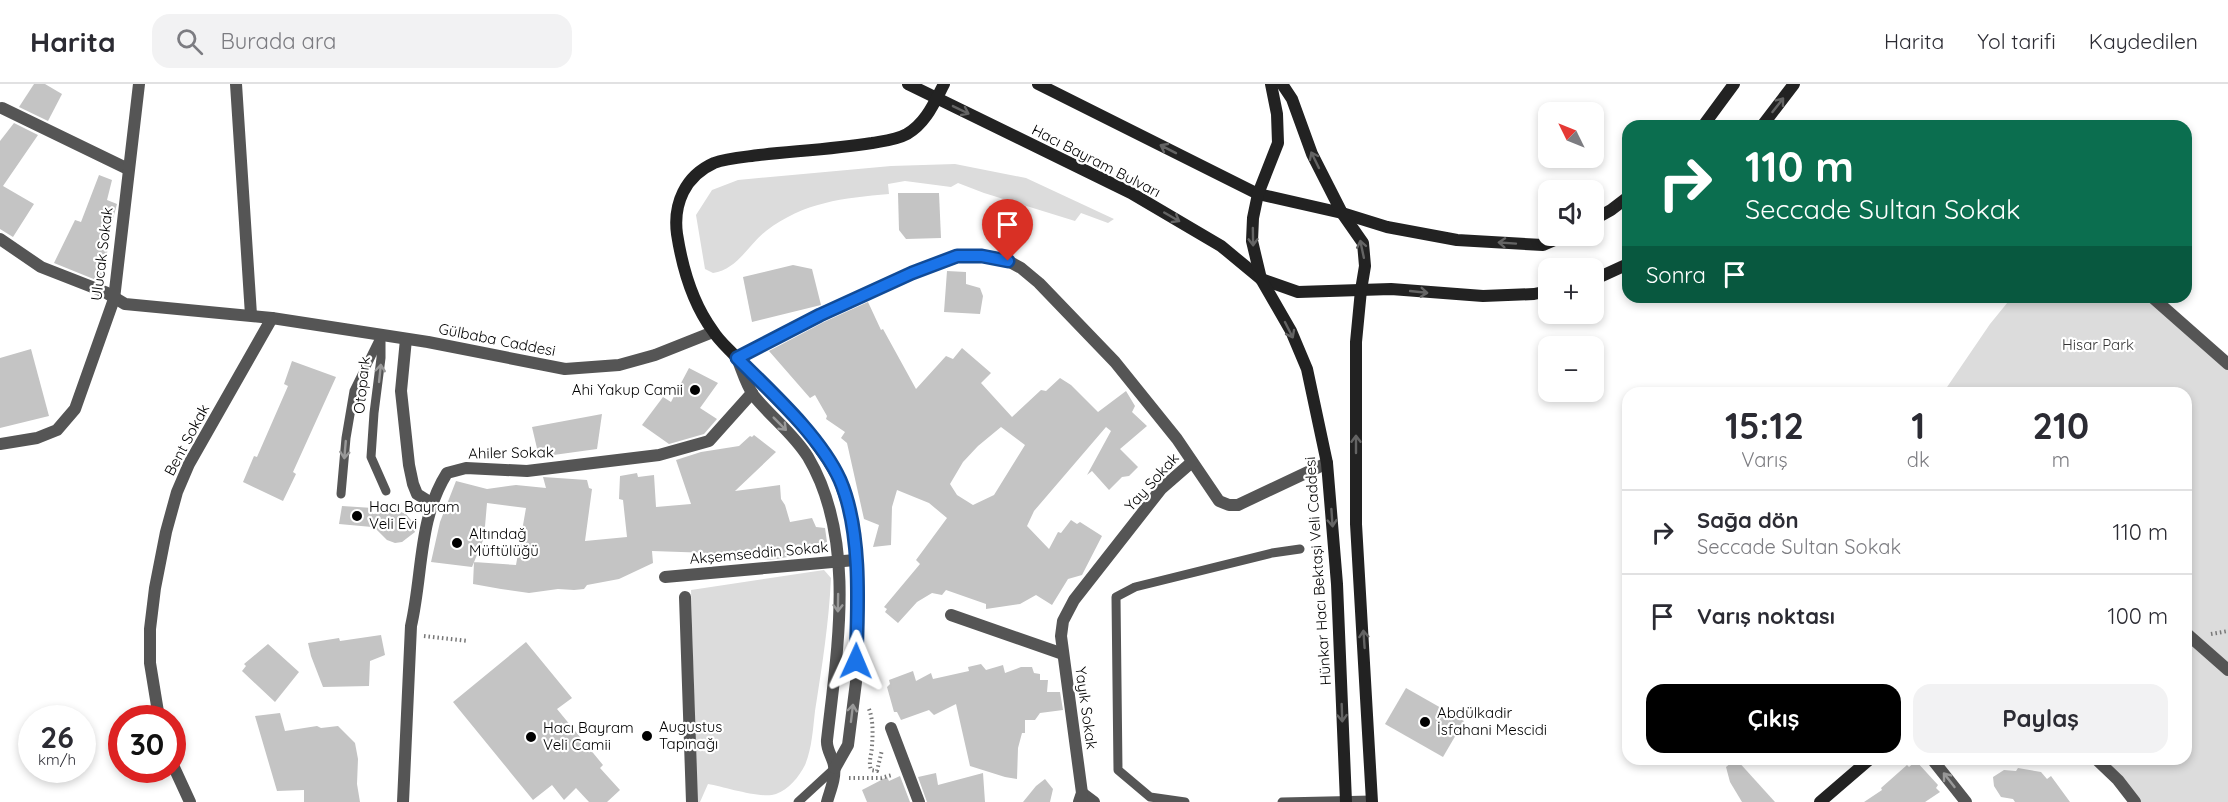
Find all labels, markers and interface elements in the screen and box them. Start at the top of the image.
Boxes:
search box [152,14,572,68]
text: Harita [30,24,116,59]
icon: search [173,25,206,58]
text: Burada ara [221,27,336,55]
text: Harita [1884,28,1944,54]
text: Yol tarifi [1977,28,2056,54]
text: Kaydedilen [2089,28,2198,54]
one-way arrow [1771,97,1784,113]
north arrow [1538,102,1604,168]
map controls [1538,102,1604,402]
one-way arrow [951,104,969,116]
street label: Hacı Bayram Bulvarı [1029,120,1164,201]
text: 110 m [1745,140,1854,193]
one-way arrow [1159,143,1177,154]
icon: right [1646,144,1724,222]
one-way arrow [1309,152,1321,170]
button: sound [1538,180,1604,246]
text: Seccade Sultan Sokak [1745,192,2021,226]
pin [982,199,1033,261]
street label: Ulucak Sokak [86,206,117,302]
icon: arrive [991,208,1024,241]
one-way arrow [1163,211,1180,223]
one-way arrow [1247,226,1258,246]
one-way arrow [1498,238,1518,249]
one-way arrow [1356,240,1368,259]
button: + [1538,258,1604,324]
icon: arrive [1718,258,1751,291]
text: Sonra [1646,261,1706,289]
one-way arrow [1408,286,1428,297]
street label: Gülbaba Caddesi [437,319,557,360]
one-way arrow [1284,320,1296,338]
park label: Hisar Park [2062,335,2134,354]
button: − [1538,336,1604,402]
street label: Otopark [349,355,374,415]
one-way arrow [375,364,386,384]
place label: Ahi Yakup Camii [572,380,683,399]
marker: Ahi Yakup Camii [688,383,702,397]
street label: Bent Sokak [160,401,213,479]
text: 15:12 [1725,403,1804,448]
text: 1 [1911,403,1925,448]
text: 210 [2033,403,2089,448]
one-way arrow [772,416,787,431]
one-way arrow [1350,434,1362,454]
one-way arrow [339,440,350,460]
street label: Ahiler Sokak [468,442,554,463]
text: Varış [1741,447,1788,472]
text: dk [1907,447,1930,472]
text: m [2052,447,2070,472]
street label: Yay Sokak [1120,448,1183,515]
street label: Hünkar Hacı Bektaşi Veli Caddesi [1300,456,1335,686]
place label: Hacı Bayram Veli Evi [369,497,460,533]
text: Sağa dön [1697,506,1799,534]
one-way arrow [1327,508,1338,528]
marker: Hacı Bayram Veli Evi [350,509,364,523]
icon: right [1646,516,1679,549]
text: 110 m [2113,518,2168,546]
place label: Altındağ Müftülüğü [469,524,539,560]
text: Seccade Sultan Sokak [1697,534,1901,559]
marker: Altındağ Müftülüğü [450,536,464,550]
street label: Akşemseddin Sokak [689,537,829,568]
one-way arrow [832,593,844,613]
icon: arrive [1646,600,1679,633]
text: Varış noktası [1697,602,1835,630]
text: 100 m [2108,602,2168,630]
position arrow [824,629,888,693]
one-way arrow [1358,629,1369,649]
street label: Yayık Sokak [1071,665,1102,751]
button: Çıkış [1646,684,1901,753]
button: Paylaş [1913,684,2168,753]
one-way arrow [1337,703,1348,723]
place label: Abdülkadir İsfahani Mescidi [1437,703,1547,739]
one-way arrow [847,704,858,723]
speed limit sign: 30 [108,705,186,783]
marker: Abdülkadir İsfahani Mescidi [1418,715,1432,729]
place label: Augustus Tapınağı [659,717,722,753]
text: 26 [40,718,74,756]
place label: Hacı Bayram Veli Camii [543,718,634,754]
marker: Augustus Tapınağı [640,729,654,743]
marker: Hacı Bayram Veli Camii [524,730,538,744]
text: km/h [38,750,76,769]
one-way arrow [1943,773,1956,789]

